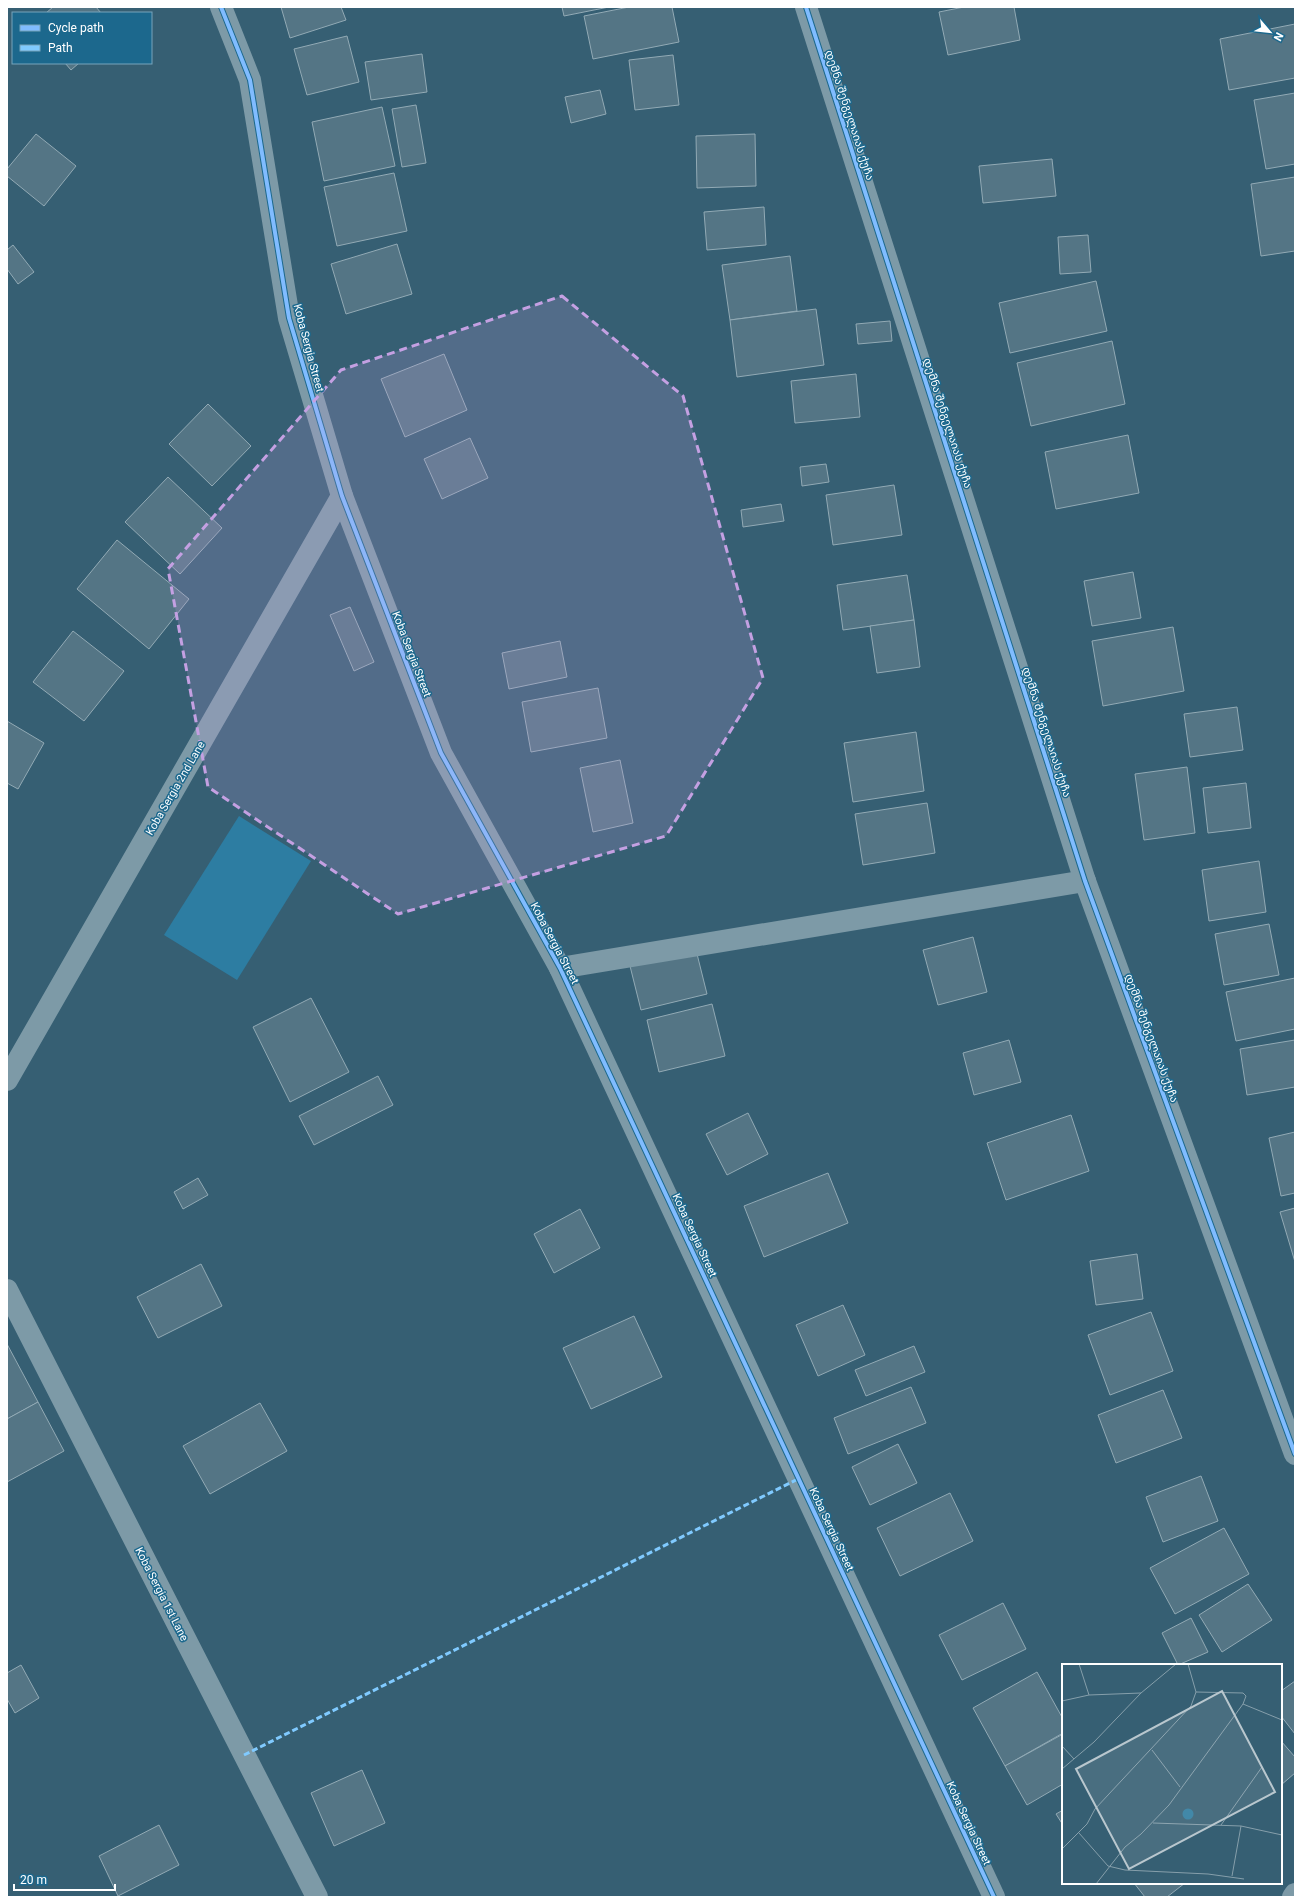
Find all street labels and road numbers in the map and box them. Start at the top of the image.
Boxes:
street label: დემნა შენგელაიას ქუჩა [822,48,877,182]
street label: Koba Sergia Street [291,303,327,394]
street label: დემნა შენგელაიას ქუჩა [920,356,975,490]
street label: Koba Sergia Street [389,610,434,699]
street label: დემნა შენგელაიას ქუჩა [1019,665,1074,799]
street label: Koba Sergia 2nd Lane [143,739,208,838]
street label: Koba Sergia Street [528,900,582,987]
street label: დემნა შენგელაიას ქუჩა [1122,972,1181,1104]
street label: Koba Sergia Street [670,1191,720,1279]
street label: Koba Sergia Street [807,1485,857,1573]
street label: Koba Sergia 1st Lane [132,1545,191,1643]
street label: Koba Sergia Street [944,1779,994,1867]

